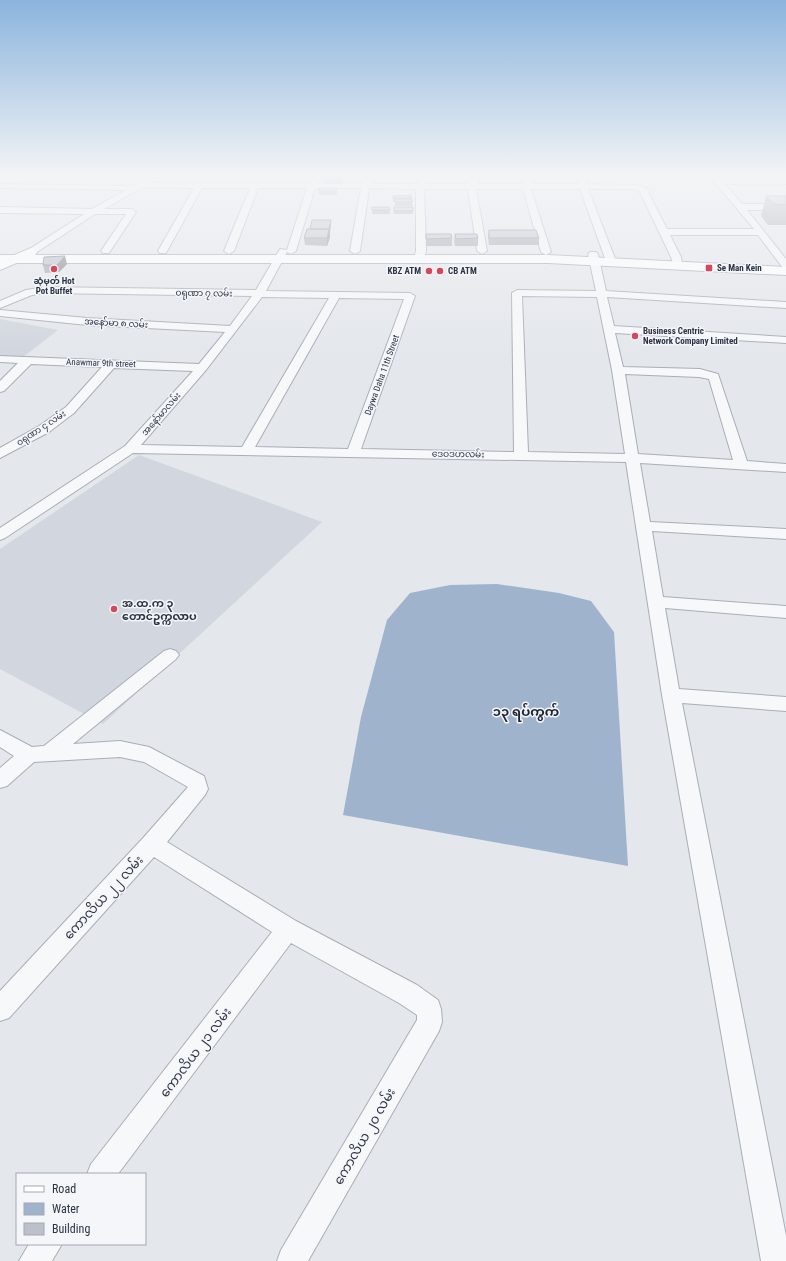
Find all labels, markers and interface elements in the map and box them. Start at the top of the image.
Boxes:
marker: Se Man Kein [704,263,714,273]
place label: Se Man Kein [717,263,762,273]
marker: ဆုံမှတ် Hot Pot Buffet [49,264,59,274]
place label: KBZ ATM [388,266,421,276]
marker: KBZ ATM [424,266,434,276]
marker: CB ATM [435,266,445,276]
place label: CB ATM [448,266,477,276]
place label: ဆုံမှတ် Hot Pot Buffet [33,275,75,296]
street label: ၀ရုဏာ ၇ လမ်း [176,287,232,300]
street label: အနော်မာ ၈ လမ်း [84,315,148,332]
place label: Business Centric Network Company Limited [643,326,738,346]
marker: Business Centric Network Company Limited [630,331,640,341]
street label: Daywa Daha 11th Street [363,333,401,416]
street label: Anawmar 9th street [66,357,136,369]
street label: အနော်မာလမ်း [139,390,184,439]
street label: ၀ရုဏာ ၄ လမ်း [14,408,68,449]
street label: ဒေဝဒဟလမ်း [432,448,484,459]
place label: အ.ထ.က ၃ တောင်ဥက္ကလာပ [122,597,197,625]
marker: အ.ထ.က ၃ တောင်ဥက္ကလာပ [109,604,119,614]
district label: ၁၃ ရပ်ကွက် [493,702,559,722]
street label: ကောလိယ ၂၂ လမ်း [60,852,148,944]
street label: ကောလိယ ၂၁ လမ်း [156,1004,236,1102]
street label: ကောလိယ ၂၀ လမ်း [330,1085,401,1189]
legend [16,1173,146,1245]
text: Road [52,1182,76,1196]
text: Water [52,1202,80,1216]
text: Building [52,1222,90,1236]

